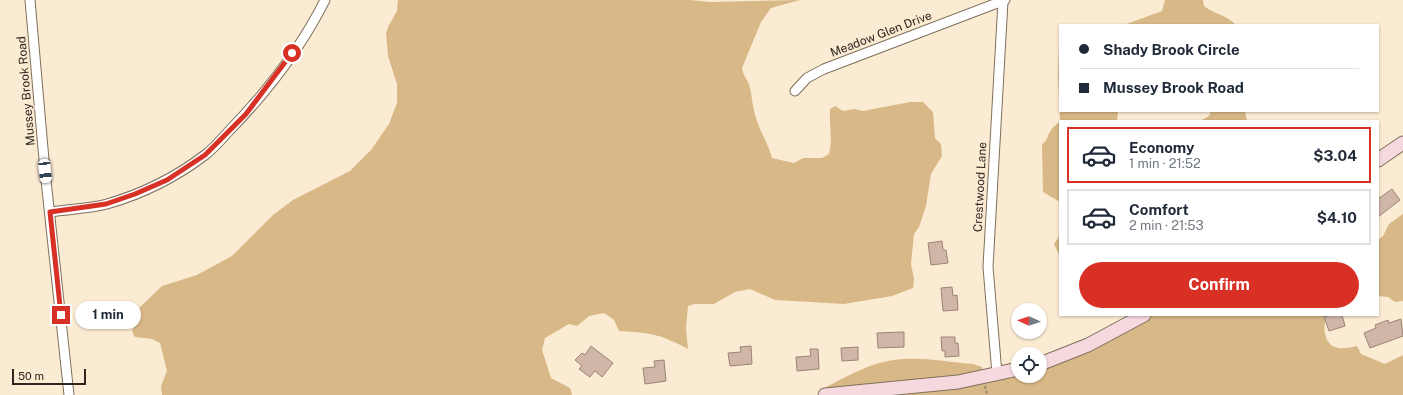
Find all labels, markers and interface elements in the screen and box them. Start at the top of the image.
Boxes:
street label: Meadow Glen Drive [828,8,934,60]
street label: Mussey Brook Road [14,36,38,146]
text: Shady Brook Circle [1103,41,1240,58]
route start [283,44,301,62]
text: Mussey Brook Road [1103,79,1244,96]
icon: car [1081,137,1117,173]
text: Economy [1129,139,1194,156]
street label: Crestwood Lane [971,141,989,232]
text: $3.04 [1313,147,1357,164]
text: 1 min · 21:52 [1129,156,1201,171]
car [38,158,52,184]
icon: car [1081,199,1117,235]
text: Comfort [1129,201,1189,218]
text: $4.10 [1317,209,1357,226]
text: 2 min · 21:53 [1129,218,1204,233]
button: Confirm [1079,262,1359,308]
callout: 1 min [75,301,141,329]
north arrow [1011,303,1047,339]
map controls [1011,303,1047,383]
route end [52,306,70,324]
text: 1 min [92,307,124,322]
button: locate [1011,347,1047,383]
scale bar [12,367,86,386]
text: 50 m [18,370,44,382]

